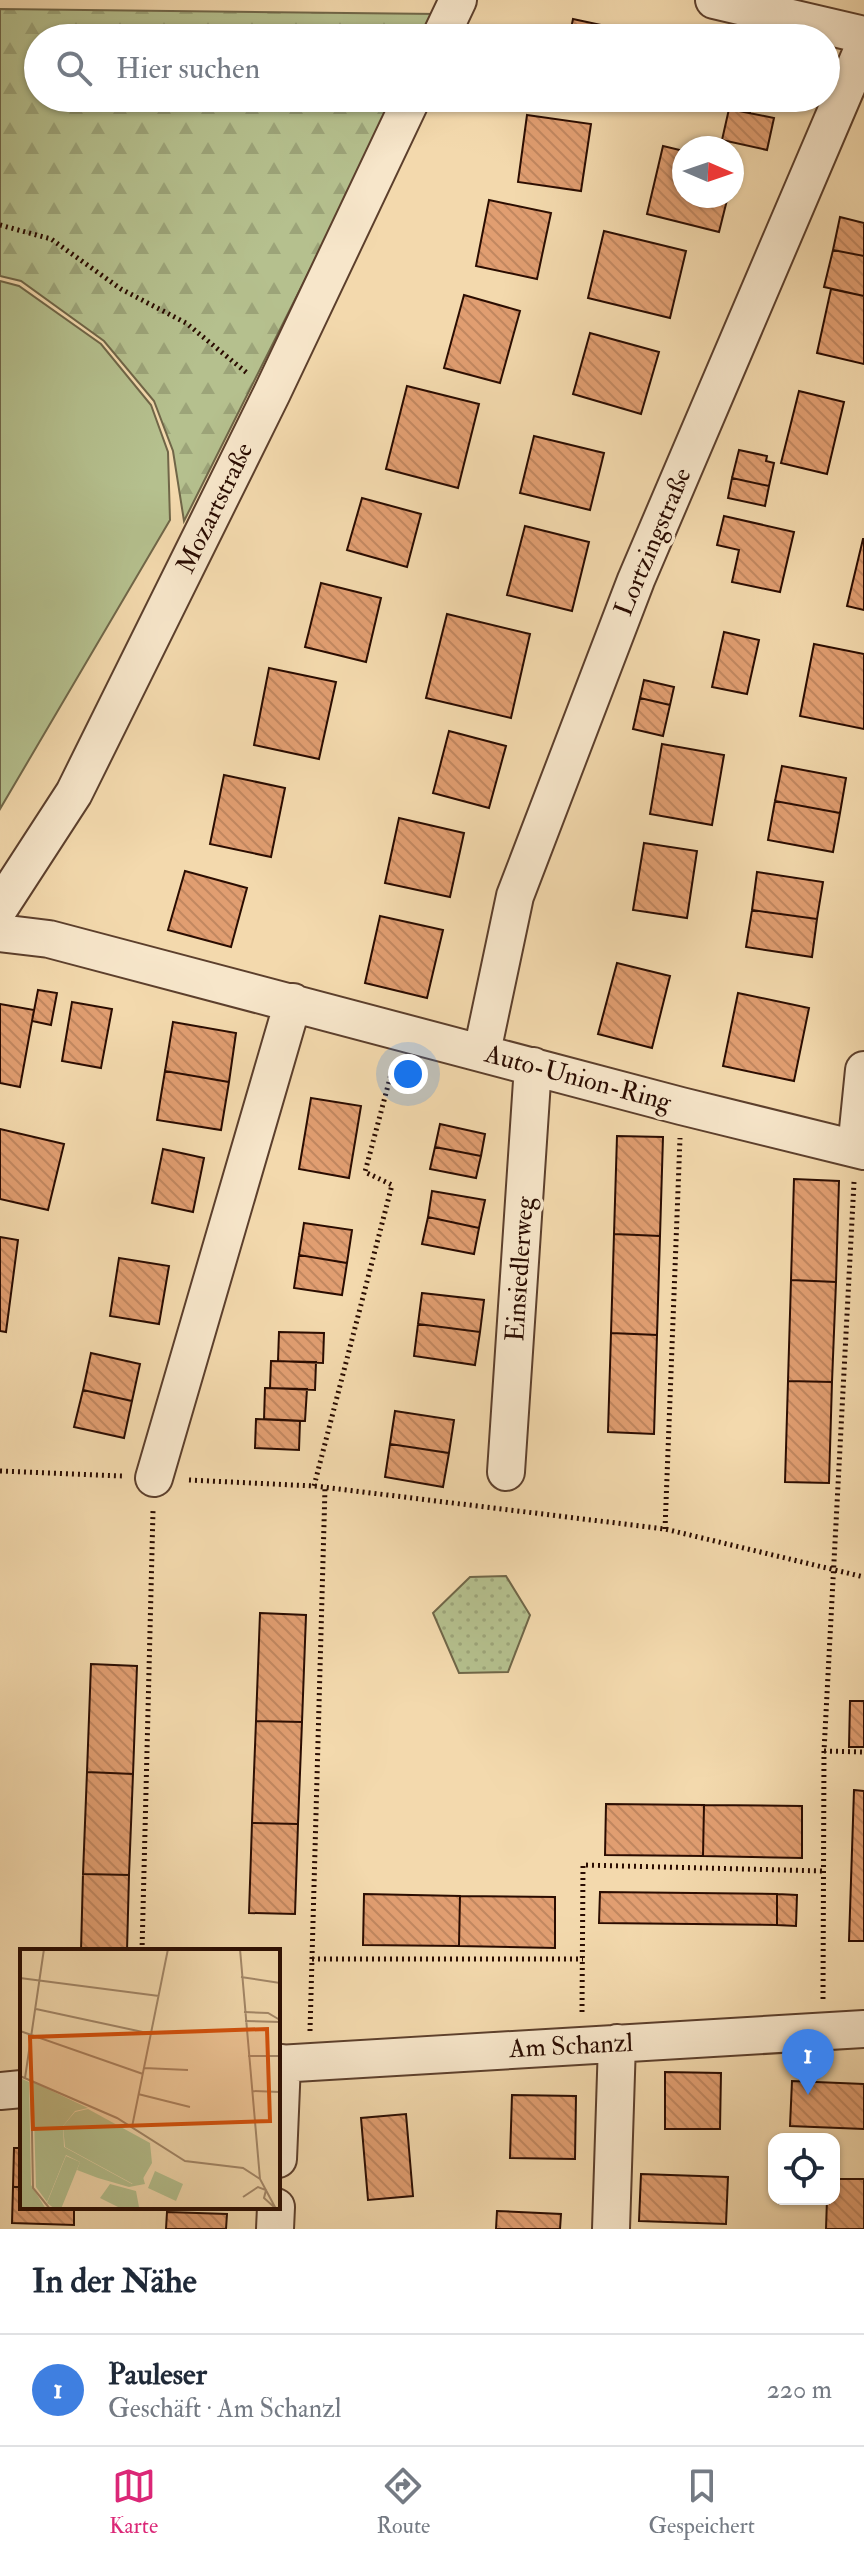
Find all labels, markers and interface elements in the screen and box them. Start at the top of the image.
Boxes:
search box [24,24,840,112]
icon: search [52,46,96,90]
text: Hier suchen [116,50,260,87]
north arrow [672,136,744,208]
street label: Mozartstraße [170,437,260,578]
street label: Lortzingstraße [607,463,699,621]
street label: Auto-Union-Ring [480,1037,676,1119]
your location [388,1054,428,1094]
street label: Einsiedlerweg [499,1194,541,1342]
inset map [20,1949,280,2209]
street label: Am Schanzl [507,2027,634,2065]
pin: 1 [782,2029,834,2095]
map controls [768,2133,840,2205]
button: locate [768,2133,840,2205]
text: In der Nähe [32,2260,197,2303]
text: Pauleser [108,2356,207,2393]
text: 1 [53,2374,63,2406]
text: 220 m [767,2374,832,2406]
text: Geschäft · Am Schanzl [108,2393,341,2425]
tab: Karte [109,2464,158,2540]
tab: Route [376,2464,430,2540]
tab: Gespeichert [649,2464,755,2540]

